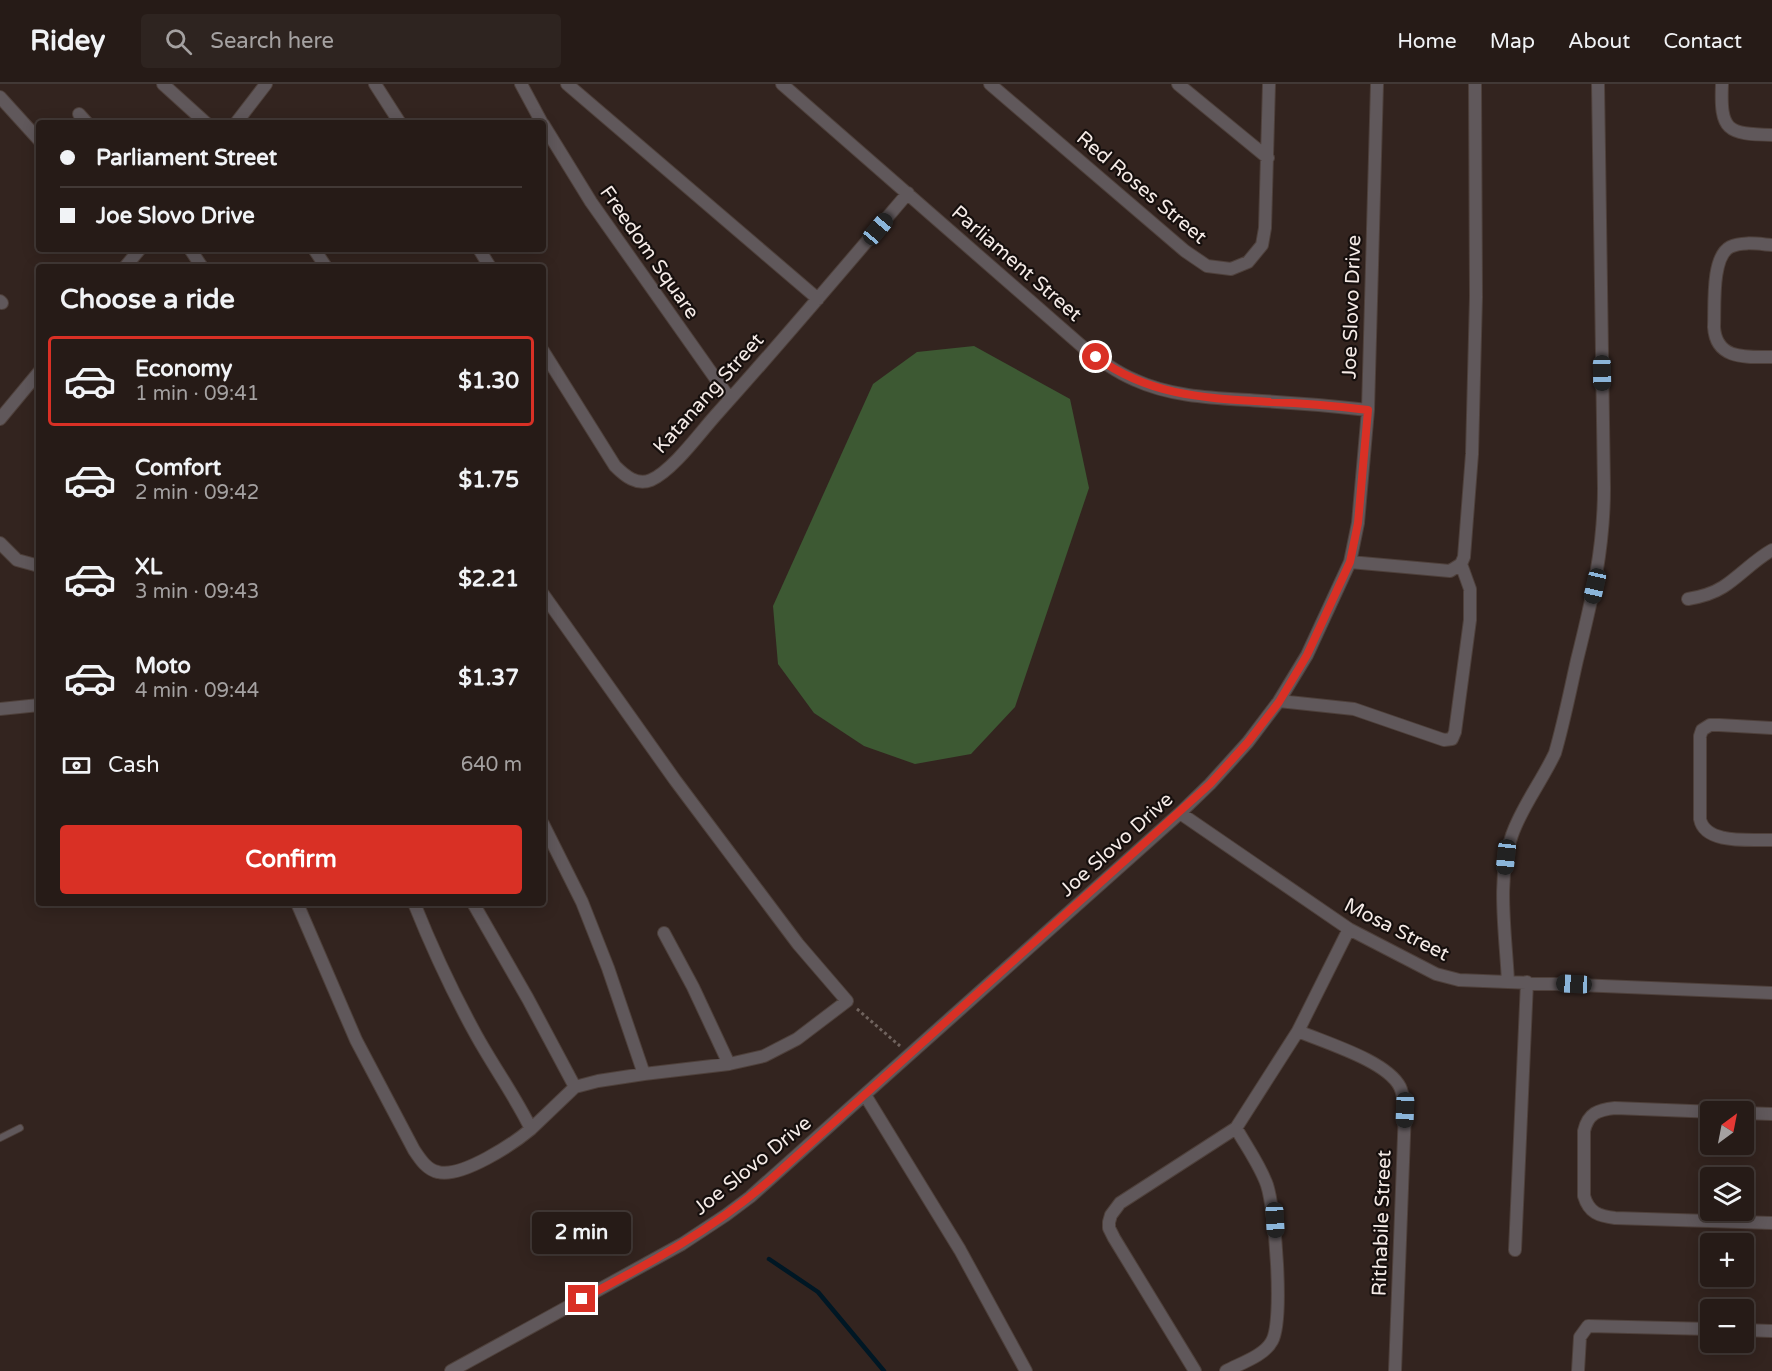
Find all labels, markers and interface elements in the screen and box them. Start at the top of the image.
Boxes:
search box [141,14,561,68]
text: Ridey [30,24,105,58]
icon: search [162,25,195,58]
text: Search here [210,28,334,54]
text: Home [1397,29,1457,54]
text: Map [1490,29,1535,54]
text: About [1568,29,1630,54]
text: Contact [1663,29,1742,54]
street label: Red Roses Street [1071,126,1212,249]
text: Parliament Street [96,145,277,171]
street label: Freedom Square [594,181,704,324]
street label: Parliament Street [946,201,1087,327]
text: Joe Slovo Drive [96,203,255,229]
car [860,209,896,249]
street label: Joe Slovo Drive [1337,235,1367,380]
text: Choose a ride [60,283,235,316]
street label: Katanang Street [648,328,769,459]
route start [1082,343,1109,370]
icon: car [63,354,117,408]
car [1593,355,1611,391]
text: Economy [135,356,232,382]
text: $1.30 [458,368,519,394]
text: 1 min · 09:41 [135,382,259,406]
icon: car [63,453,117,507]
text: Comfort [135,455,221,481]
text: $1.75 [458,467,519,493]
text: 2 min · 09:42 [135,481,259,505]
icon: car [63,552,117,606]
text: XL [135,554,162,580]
text: $2.21 [458,566,519,592]
car [1582,566,1608,606]
text: 3 min · 09:43 [135,580,259,604]
icon: car [63,651,117,705]
text: Moto [135,653,191,679]
text: $1.37 [458,665,519,691]
text: 4 min · 09:44 [135,679,259,703]
icon: cash [60,749,93,782]
text: Cash [108,752,160,778]
text: 640 m [461,753,522,777]
street label: Joe Slovo Drive [1055,788,1178,902]
button: Confirm [60,825,522,894]
car [1495,838,1517,876]
street label: Mosa Street [1340,893,1453,967]
car [1556,974,1592,994]
car [1395,1092,1415,1128]
north arrow [1700,1101,1754,1155]
map controls [1700,1101,1754,1353]
street label: Joe Slovo Drive [689,1111,816,1220]
street label: Rithabile Street [1367,1149,1397,1297]
button: layers [1700,1167,1754,1221]
car [1265,1202,1285,1238]
callout: 2 min [532,1212,632,1254]
text: 2 min [555,1221,608,1245]
button: + [1700,1233,1754,1287]
route end [568,1285,595,1312]
button: − [1700,1299,1754,1353]

